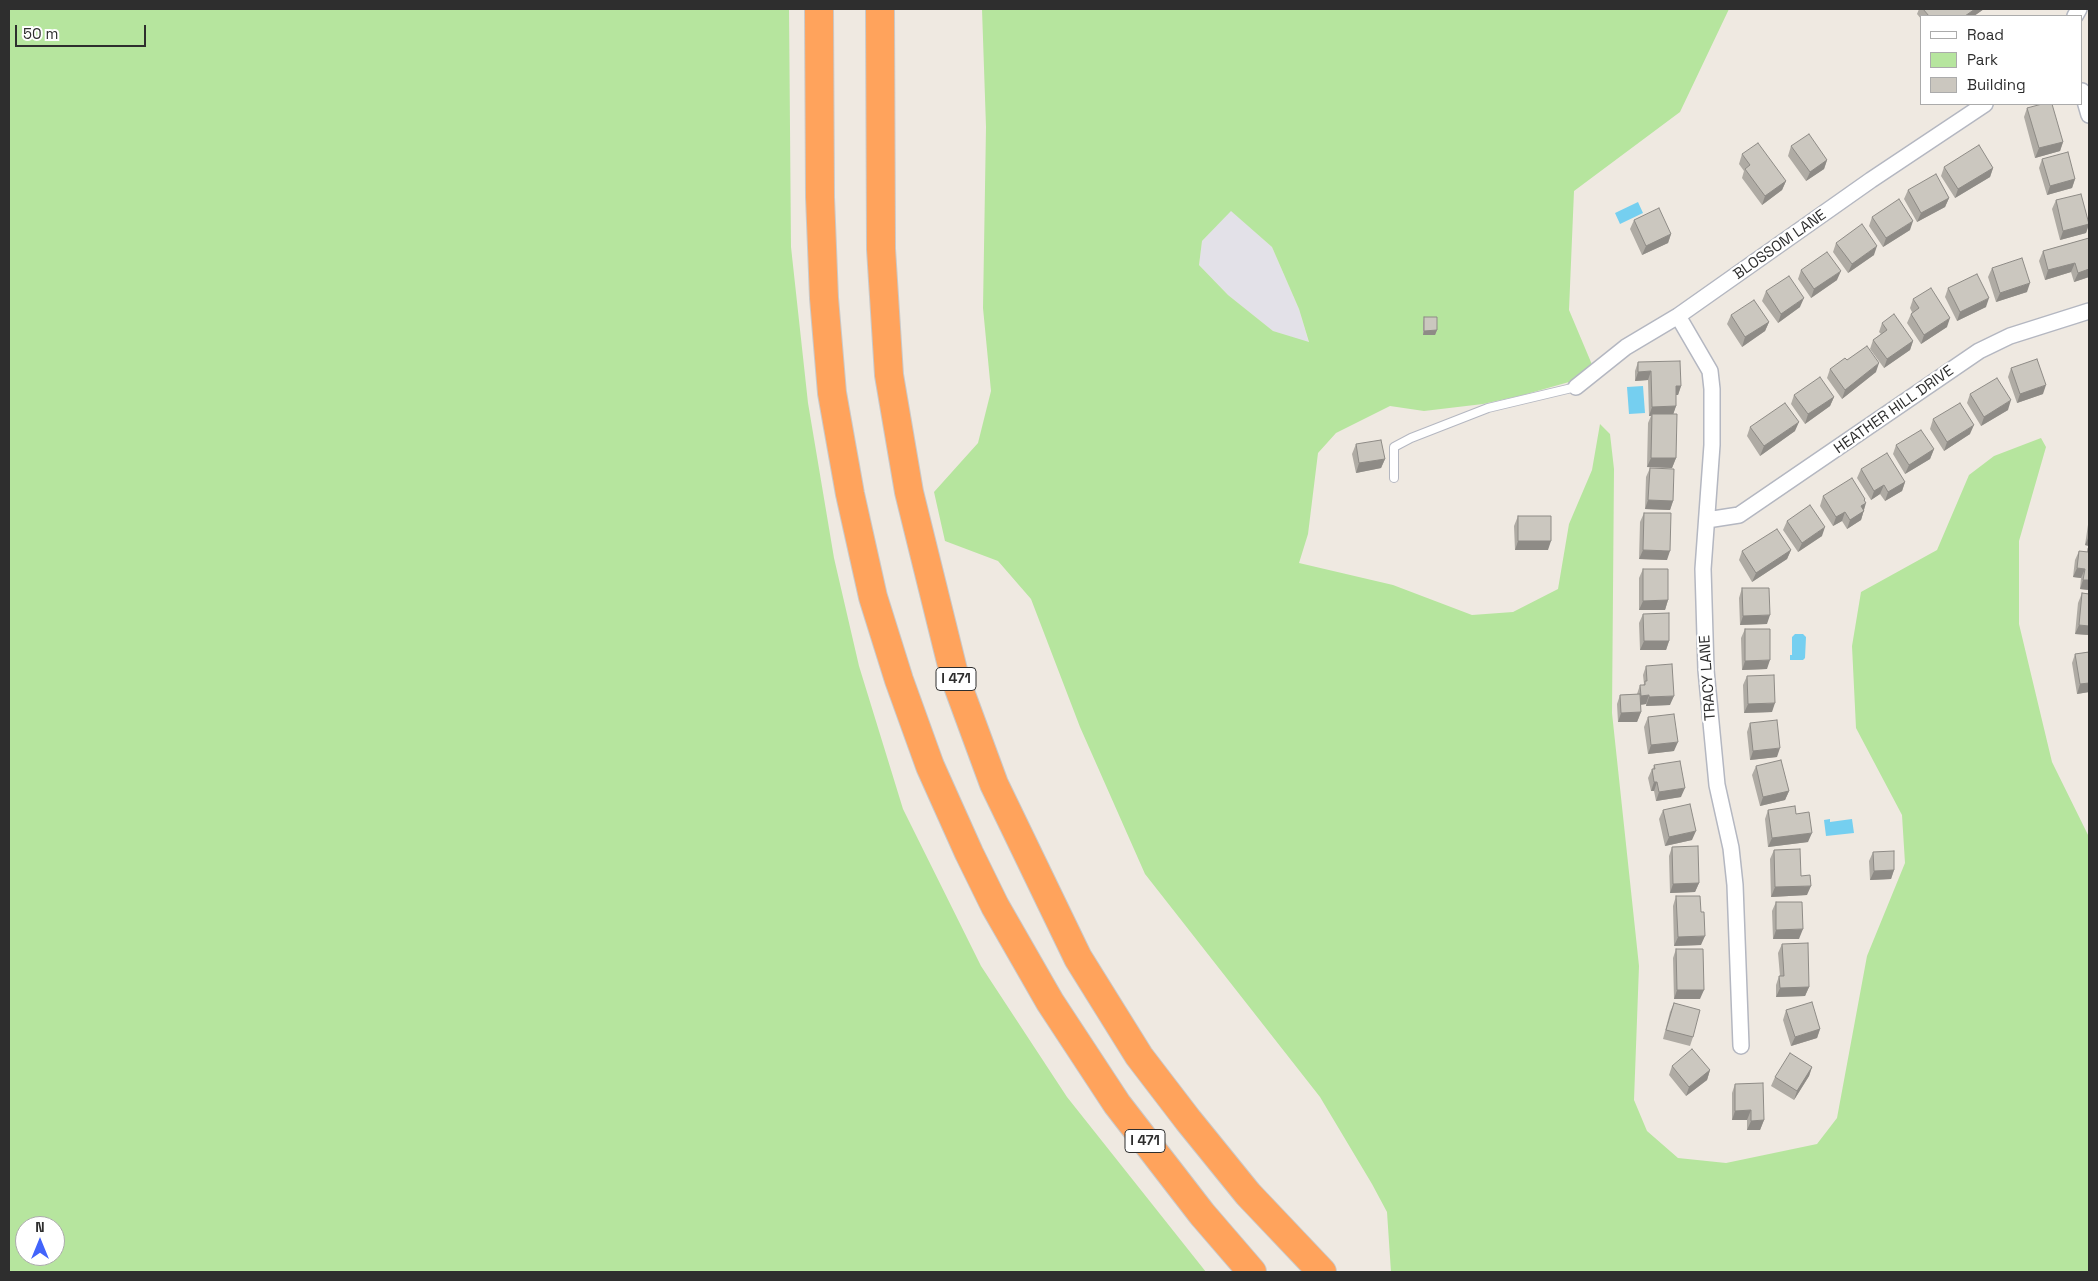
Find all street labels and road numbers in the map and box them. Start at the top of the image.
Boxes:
street label: BLOSSOM LANE [1730,206,1830,284]
street label: HEATHER HILL DRIVE [1831,362,1957,458]
street label: TRACY LANE [1696,634,1720,722]
road number: I 471 [936,668,976,691]
road number: I 471 [1125,1130,1165,1152]

